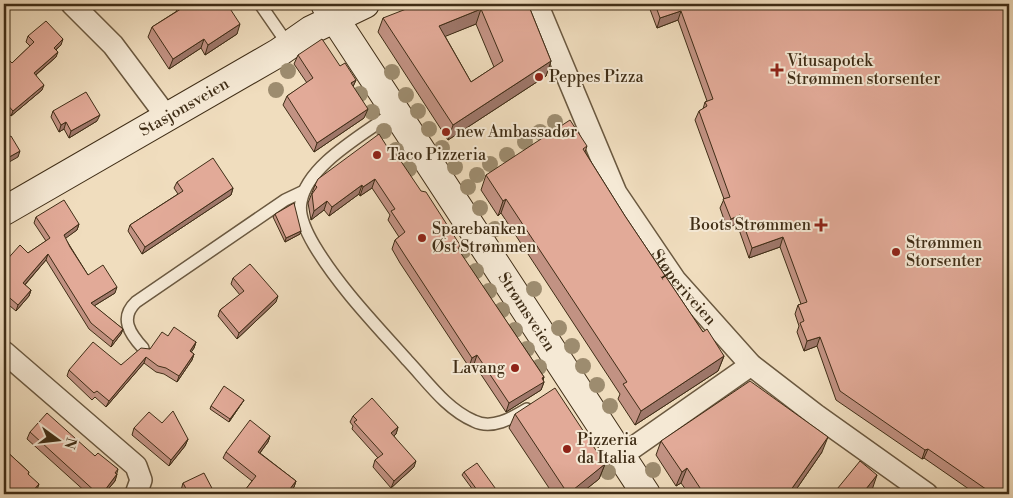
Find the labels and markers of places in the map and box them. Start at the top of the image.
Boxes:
place label: Vitusapotek Strømmen storsenter [786,51,940,89]
marker: Vitusapotek Strømmen storsenter [771,64,783,76]
place label: Peppes Pizza [549,67,644,87]
marker: Peppes Pizza [533,71,545,83]
place label: new Ambassadør [456,122,577,142]
marker: new Ambassadør [440,126,452,138]
place label: Taco Pizzeria [387,145,487,165]
marker: Taco Pizzeria [371,149,383,161]
place label: Boots Strømmen [689,215,811,235]
place label: Sparebanken Øst Strømmen [432,219,537,257]
marker: Boots Strømmen [815,219,827,231]
marker: Sparebanken Øst Strømmen [416,232,428,244]
place label: Strømmen Storsenter [906,233,983,271]
marker: Strømmen Storsenter [890,246,902,258]
place label: Lavang [453,358,506,378]
marker: Lavang [509,362,521,374]
place label: Pizzeria da Italia [577,430,638,468]
marker: Pizzeria da Italia [561,443,573,455]

